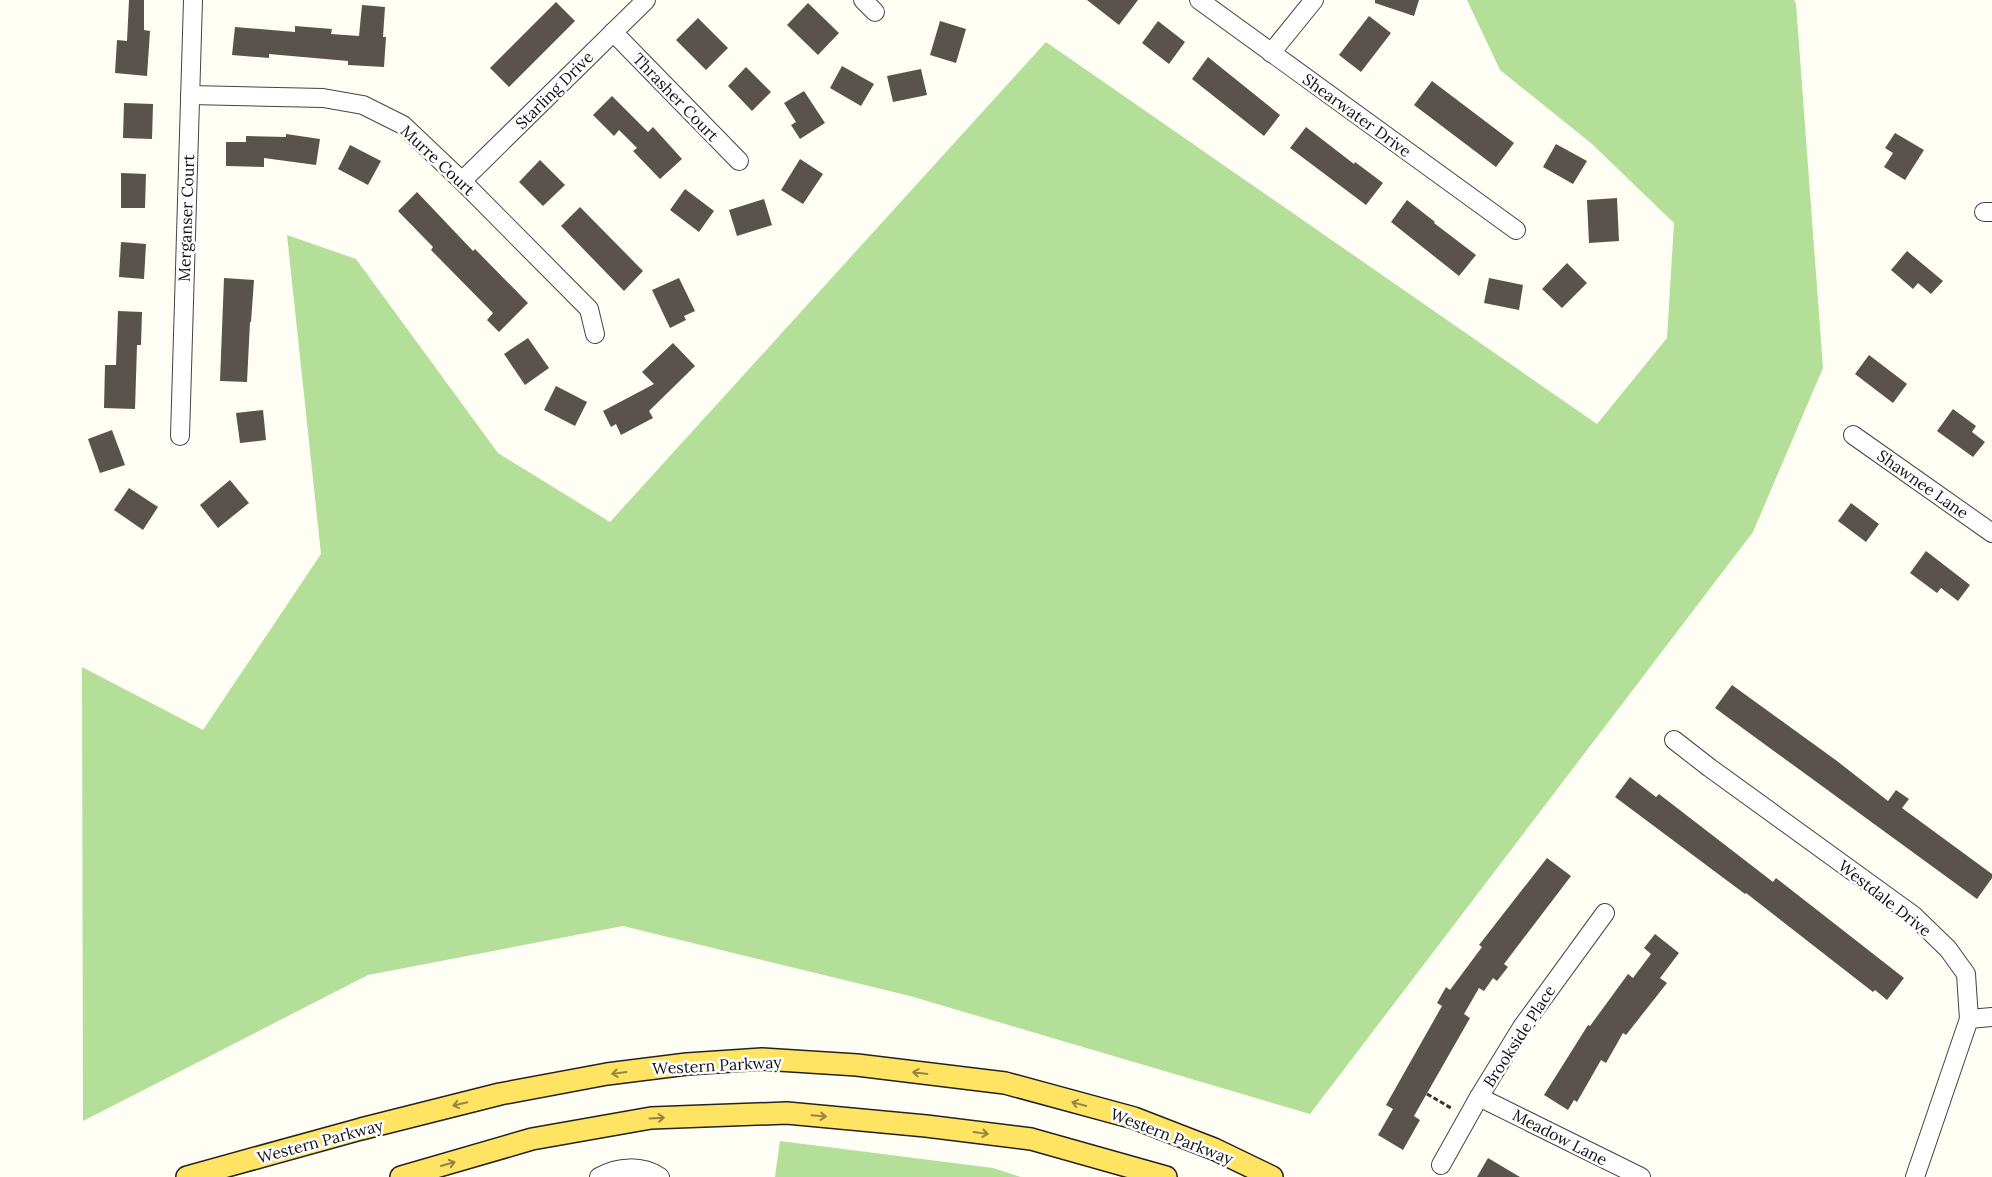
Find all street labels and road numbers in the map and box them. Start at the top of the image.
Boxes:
street label: Starling Drive [511,47,597,133]
street label: Thrasher Court [629,49,724,146]
street label: Shearwater Drive [1299,69,1415,161]
street label: Murre Court [397,121,480,200]
street label: Merganser Court [174,153,198,282]
street label: Shawnee Lane [1873,445,1973,523]
street label: Westdale Drive [1834,855,1936,941]
street label: Brookside Place [1479,981,1560,1091]
street label: Western Parkway [652,1052,783,1078]
street label: Western Parkway [1108,1103,1237,1169]
street label: Meadow Lane [1509,1105,1611,1170]
street label: Western Parkway [255,1114,386,1167]

